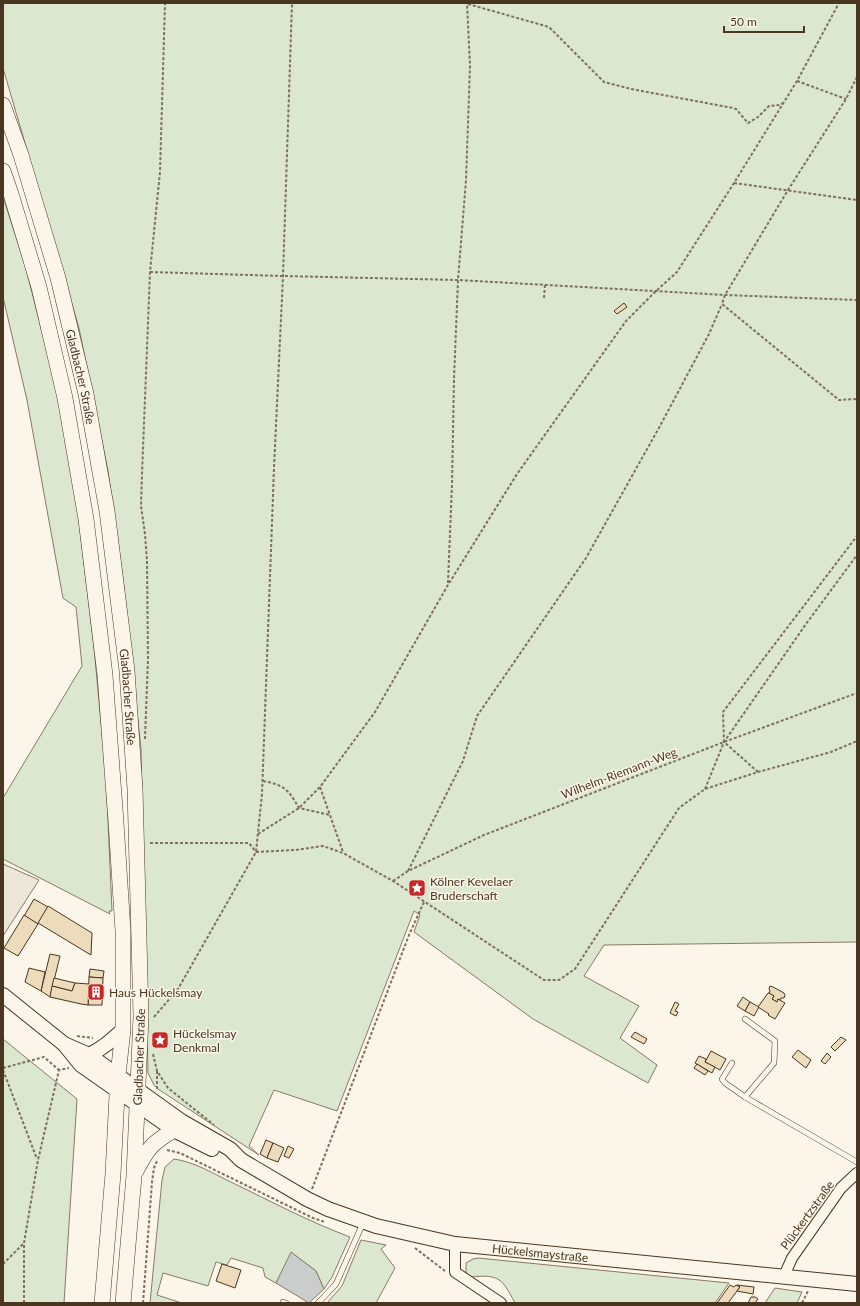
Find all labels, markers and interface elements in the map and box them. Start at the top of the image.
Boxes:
scale bar [724,8,804,34]
text: 50 m [730,14,757,29]
street label: Gladbacher Straße [63,328,99,425]
street label: Gladbacher Straße [117,648,140,746]
street label: Wilhelm-Riemann-Weg [559,744,679,802]
place label: Kölner Kevelaer Bruderschaft [430,874,514,903]
place icon: Kölner Kevelaer Bruderschaft [407,878,427,898]
building icon: Haus Hückelsmay [86,982,106,1002]
place label: Haus Hückelsmay [109,985,203,1000]
street label: Gladbacher Straße [130,1008,148,1106]
place label: Hückelsmay Denkmal [173,1026,237,1055]
place icon: Hückelsmay Denkmal [150,1030,170,1050]
street label: Plückertzstraße [777,1178,837,1252]
street label: Hückelsmaystraße [491,1240,589,1265]

